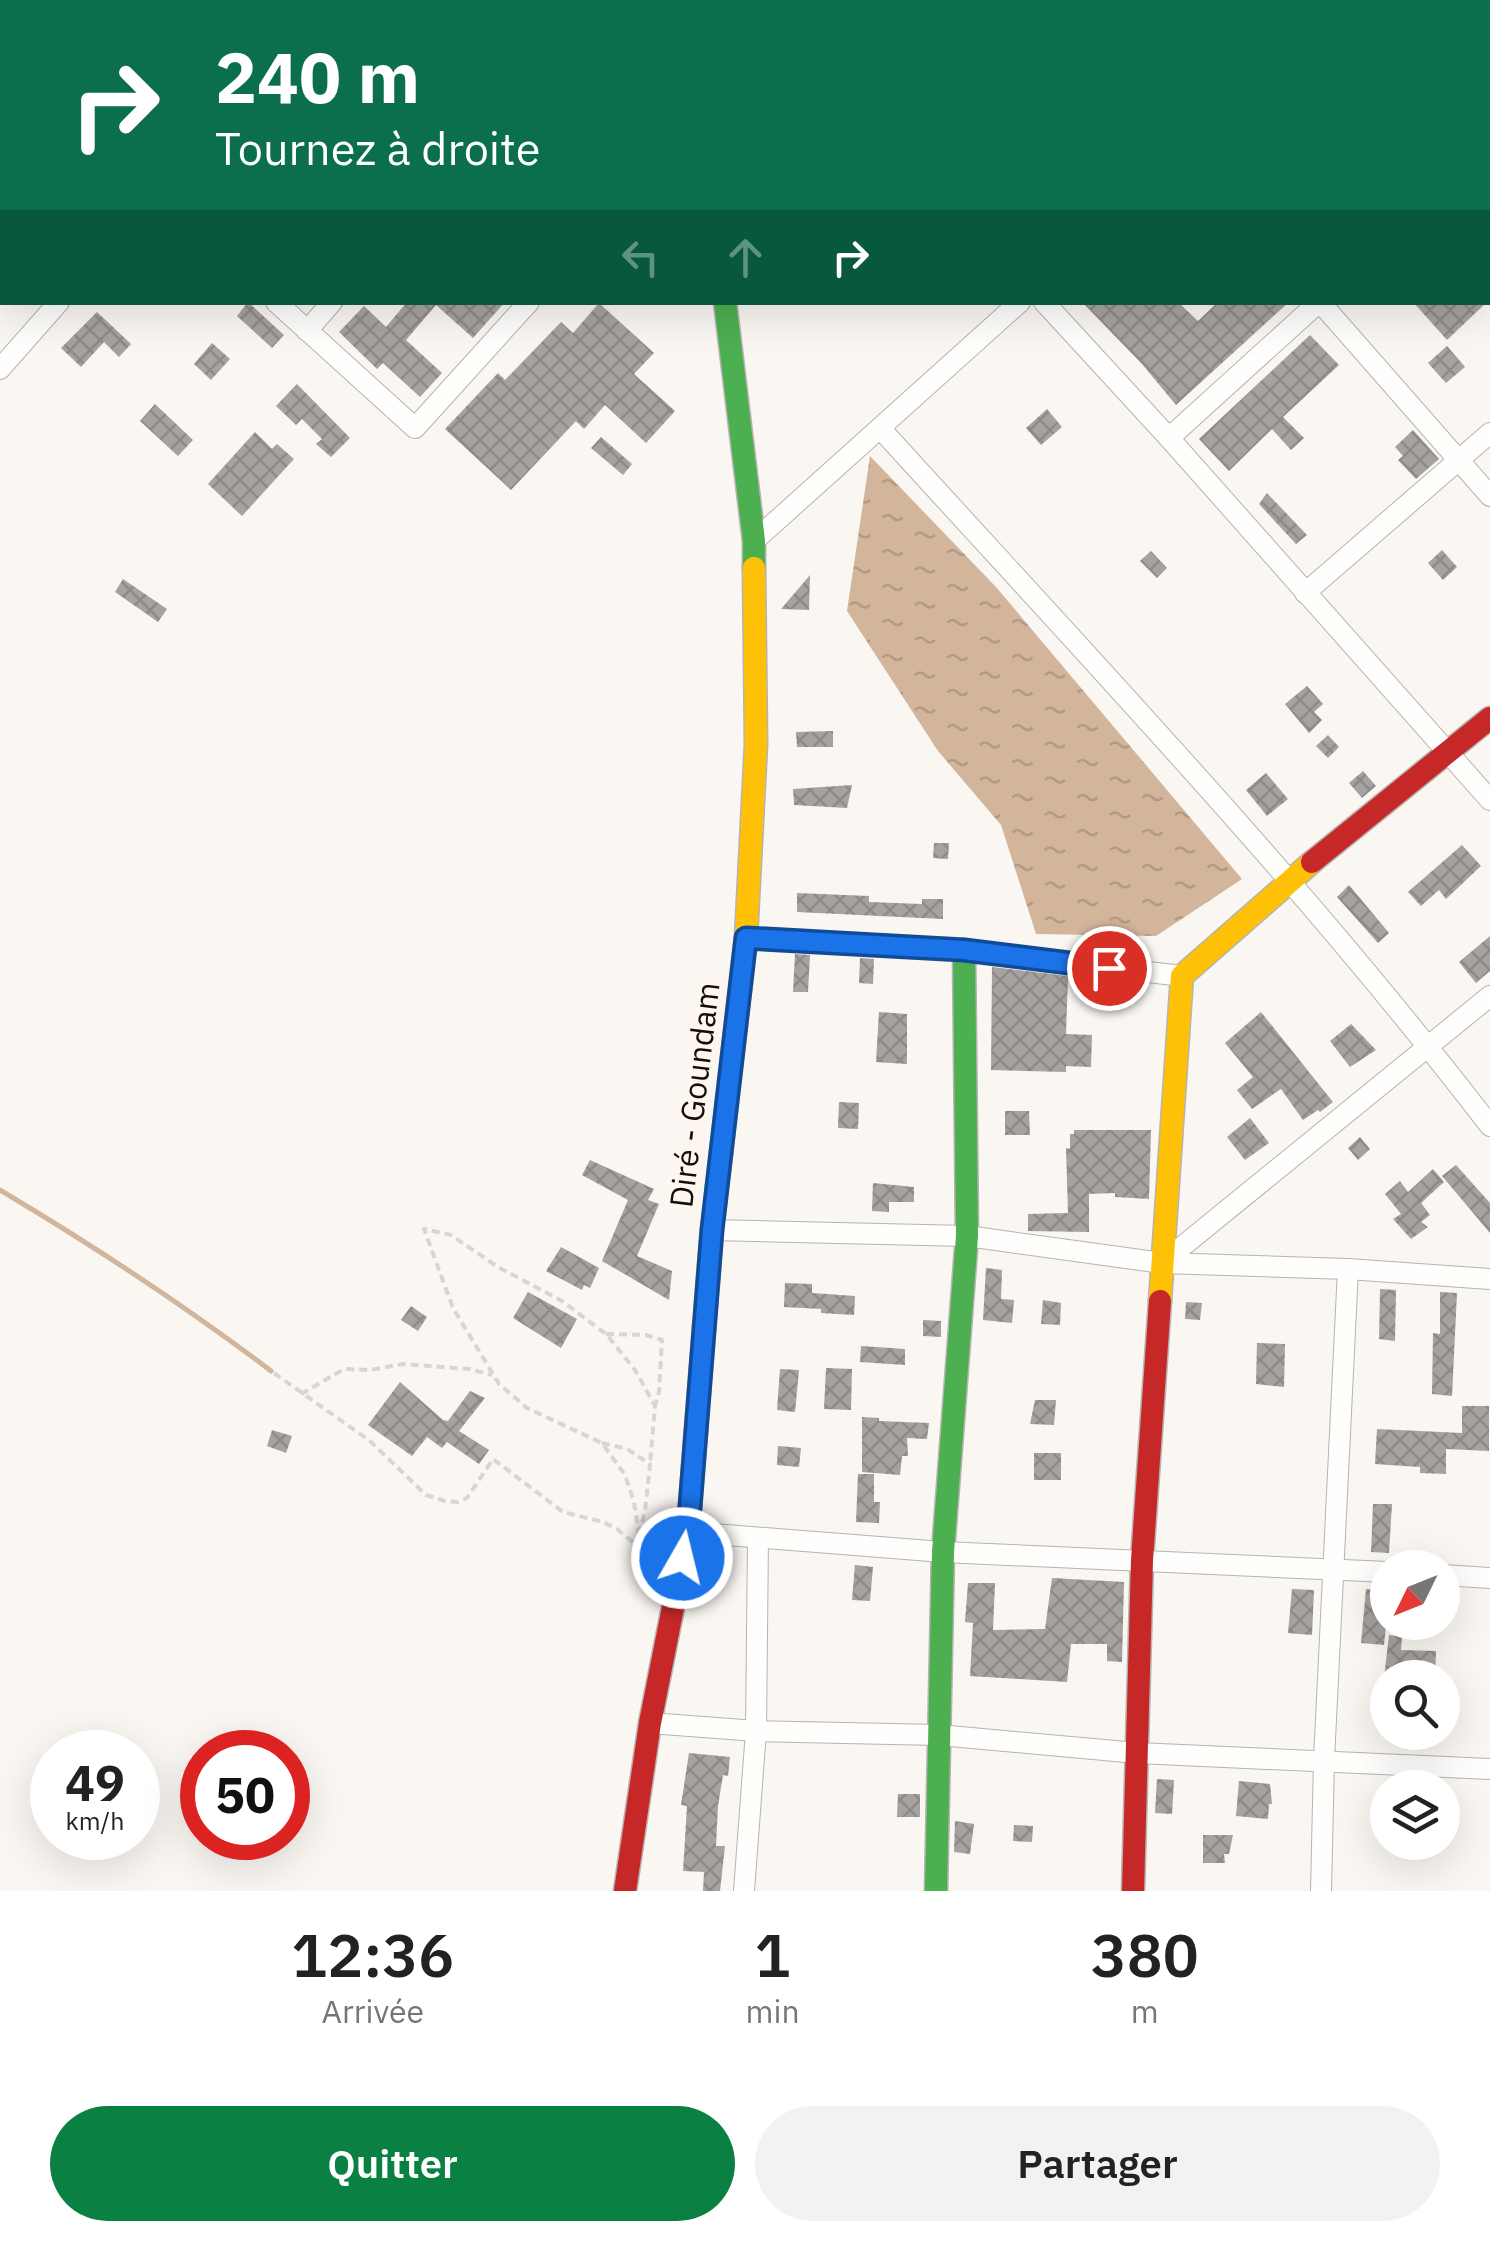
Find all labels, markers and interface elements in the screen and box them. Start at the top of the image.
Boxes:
text: 240 m [215,31,420,122]
icon: right [50,40,180,170]
text: Tournez à droite [215,119,540,177]
icon: left [613,230,668,285]
icon: ahead [718,230,773,285]
icon: right [823,230,878,285]
pin [1067,926,1152,1011]
icon: arrive [1082,941,1137,996]
street label: Diré - Goundam [659,980,729,1210]
position arrow [630,1506,734,1610]
north arrow [1370,1550,1460,1640]
map controls [1370,1550,1460,1860]
button: search [1370,1660,1460,1750]
speed limit sign: 50 [180,1730,310,1860]
text: 49 [65,1750,125,1815]
button: layers [1370,1770,1460,1860]
text: km/h [66,1804,124,1837]
text: 12:36 [291,1915,454,1994]
text: 1 [755,1915,791,1994]
text: 380 [1091,1915,1199,1994]
text: Arrivée [321,1990,424,2032]
text: min [745,1990,800,2032]
text: m [1131,1990,1159,2032]
button: Quitter [50,2106,735,2221]
button: Partager [755,2106,1440,2221]

